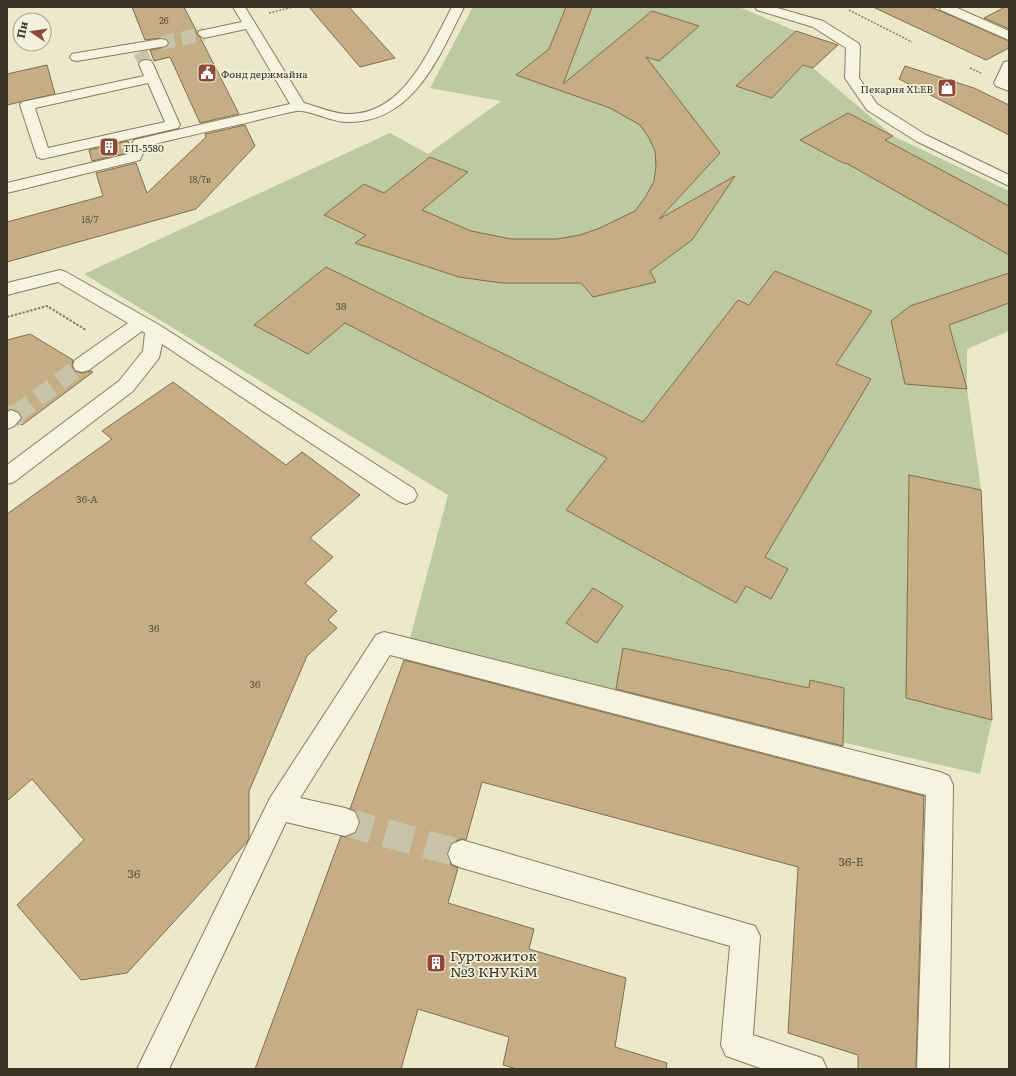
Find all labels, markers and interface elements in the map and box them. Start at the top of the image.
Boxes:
north arrow [12,12,52,52]
house number: 26 [159,13,169,27]
text: Пн [12,19,31,40]
public building icon: Фонд держмайна [196,62,218,84]
place label: Фонд держмайна [221,66,308,81]
shop icon: Пекарня XLEB [936,77,958,99]
place label: Пекарня XLEB [861,81,933,96]
building icon: ТП-5580 [98,136,120,158]
place label: ТП-5580 [123,140,164,155]
house number: 18/7в [189,172,211,186]
house number: 18/7 [81,212,99,226]
house number: 38 [336,298,347,313]
house number: 36-А [76,491,98,506]
house number: 36 [149,620,160,635]
house number: 36 [250,676,261,691]
house number: 36-Е [839,852,864,870]
house number: 36 [128,864,141,882]
place label: Гуртожиток №3 КНУКіМ [450,945,538,981]
building icon: Гуртожиток №3 КНУКіМ [425,952,447,974]

